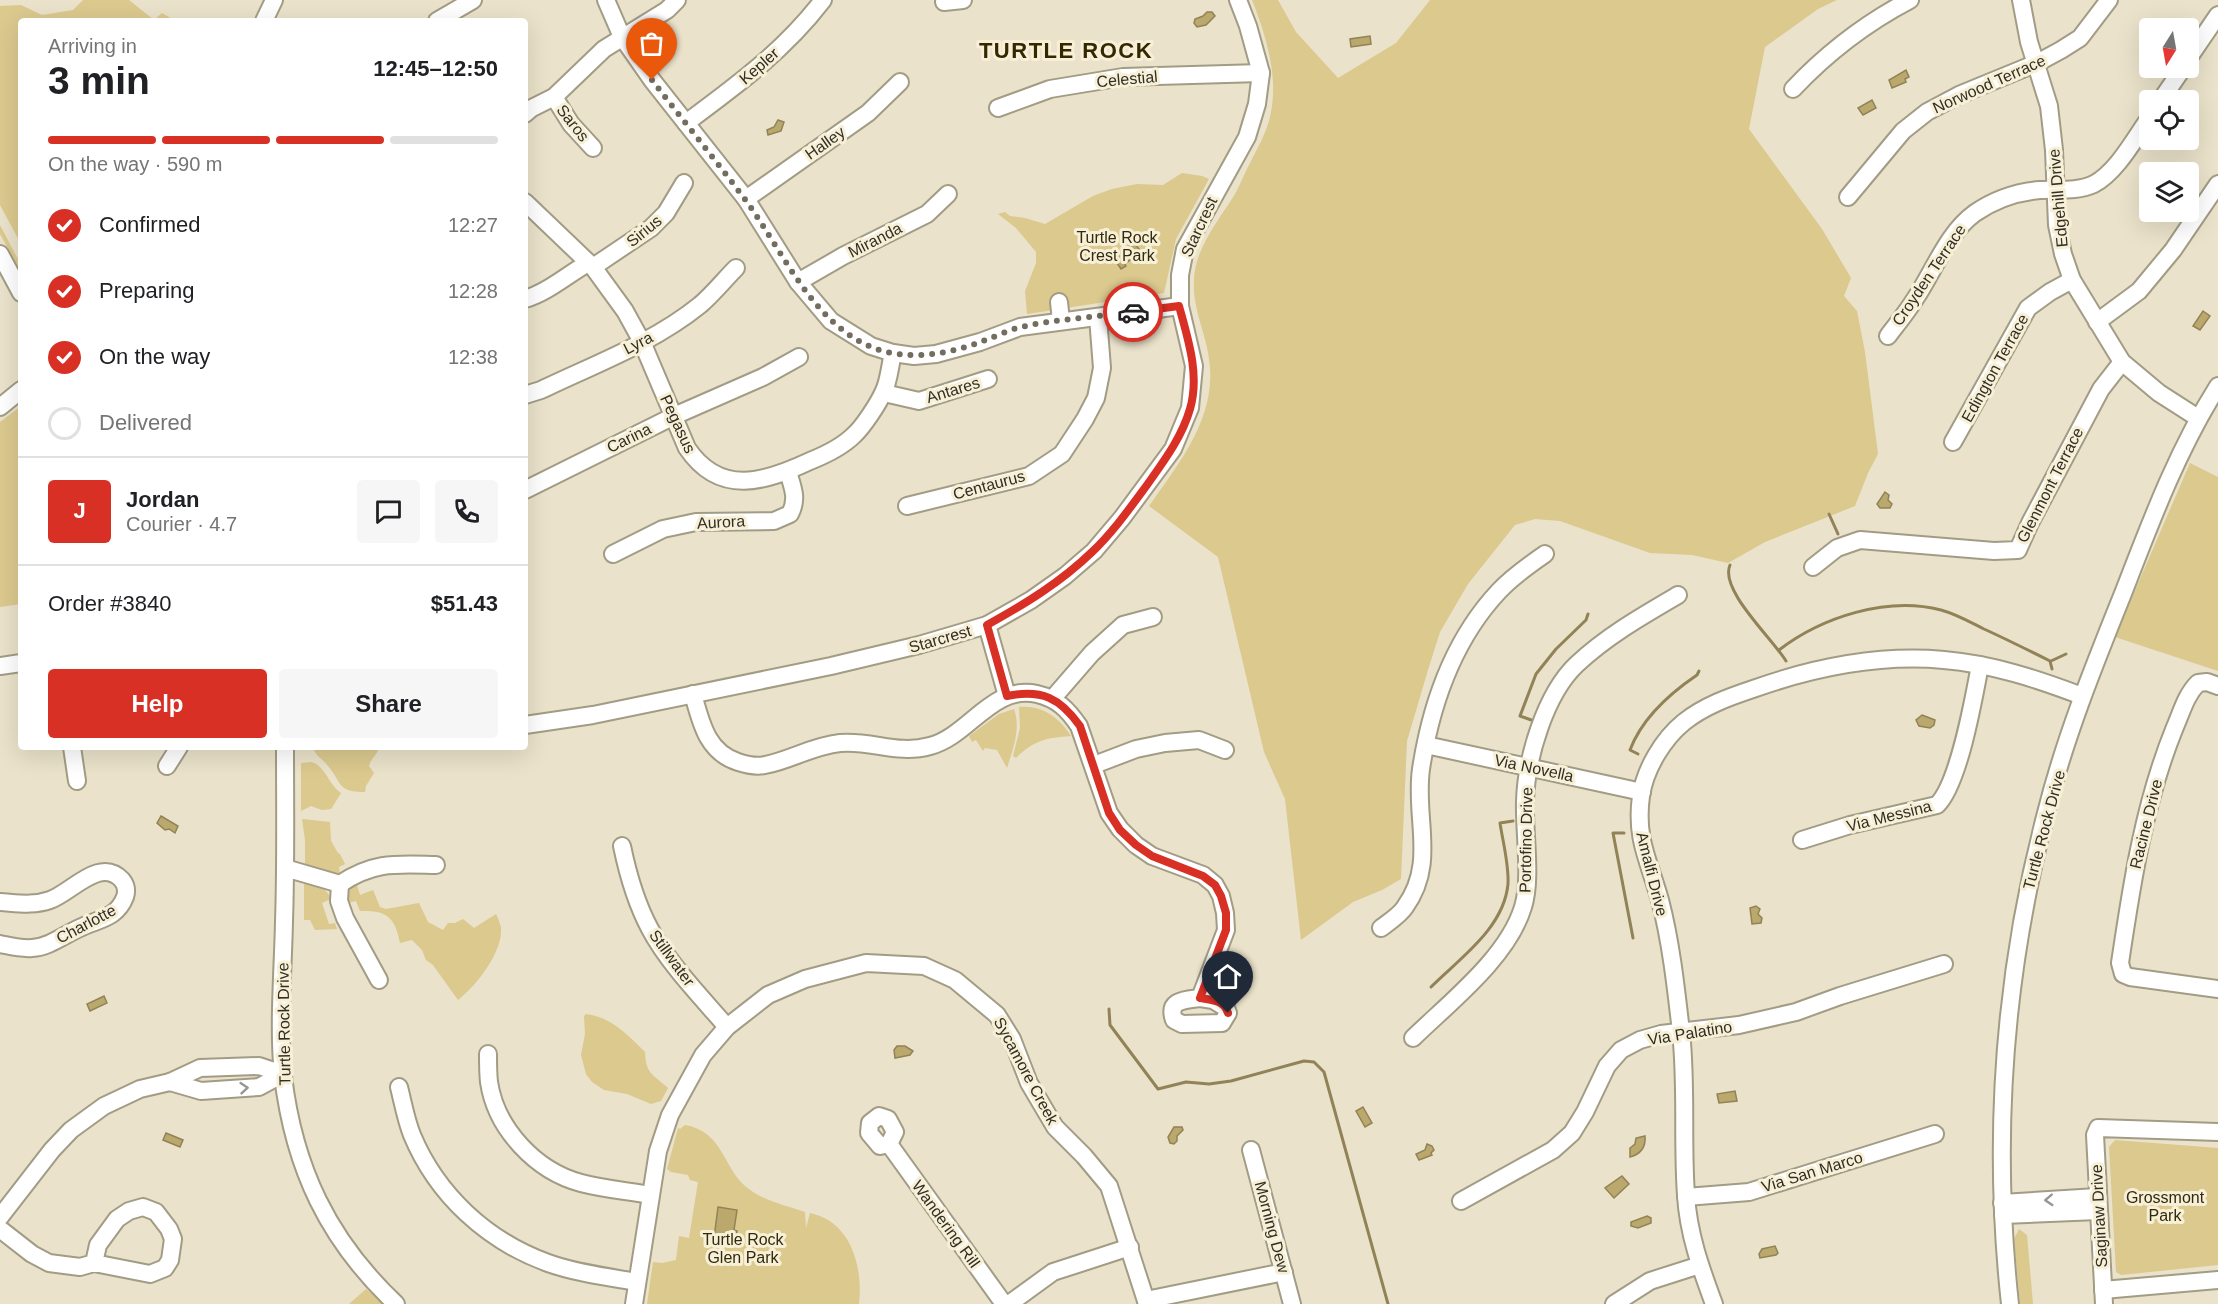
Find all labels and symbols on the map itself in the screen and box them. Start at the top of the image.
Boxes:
pin [626,18,677,80]
north arrow [2139,18,2199,78]
district label: TURTLE ROCK [979,38,1153,63]
street label: Kepler [736,44,783,88]
street label: Norwood Terrace [1930,51,2048,116]
street label: Celestial [1096,68,1158,90]
street label: Saros [553,101,593,145]
street label: Halley [802,123,848,163]
street label: Edgehill Drive [2045,148,2071,248]
street label: Starcrest [1178,194,1220,260]
street label: Sirius [623,212,665,250]
street label: Miranda [845,219,905,261]
street label: Croyden Terrace [1889,221,1969,329]
park label: Turtle Rock Crest Park [1076,229,1159,264]
courier [1103,282,1163,342]
street label: Edington Terrace [1958,311,2032,425]
street label: Lyra [621,328,656,358]
street label: Antares [924,374,982,406]
street label: Pegasus [657,392,699,456]
street label: Carina [604,420,654,456]
street label: Glenmont Terrace [2014,425,2086,545]
street label: Centaurus [951,467,1027,503]
street label: Aurora [697,512,746,532]
street label: Starcrest [907,622,974,656]
street label: Via Novella [1493,751,1575,785]
street label: Turtle Rock Drive [2020,768,2068,892]
street label: Racine Drive [2127,777,2165,870]
street label: Portofino Drive [1517,787,1535,893]
street label: Via Messina [1845,797,1933,835]
street label: Amalfi Drive [1633,830,1671,918]
street label: Charlotte [53,901,119,947]
street label: Stillwater [646,927,698,990]
pin [1202,951,1253,1013]
street label: Turtle Rock Drive [274,962,294,1086]
street label: Sycamore Creek [991,1014,1062,1128]
street label: Via Palatino [1647,1018,1733,1048]
one-way arrow [239,1082,248,1095]
street label: Via San Marco [1759,1149,1865,1195]
street label: Saginaw Drive [2088,1164,2110,1268]
street label: Wandering Rill [909,1177,983,1271]
street label: Morning Dew [1252,1179,1293,1275]
park label: Grossmont Park [2126,1189,2205,1224]
one-way arrow [2045,1193,2054,1206]
park label: Turtle Rock Glen Park [702,1231,785,1266]

